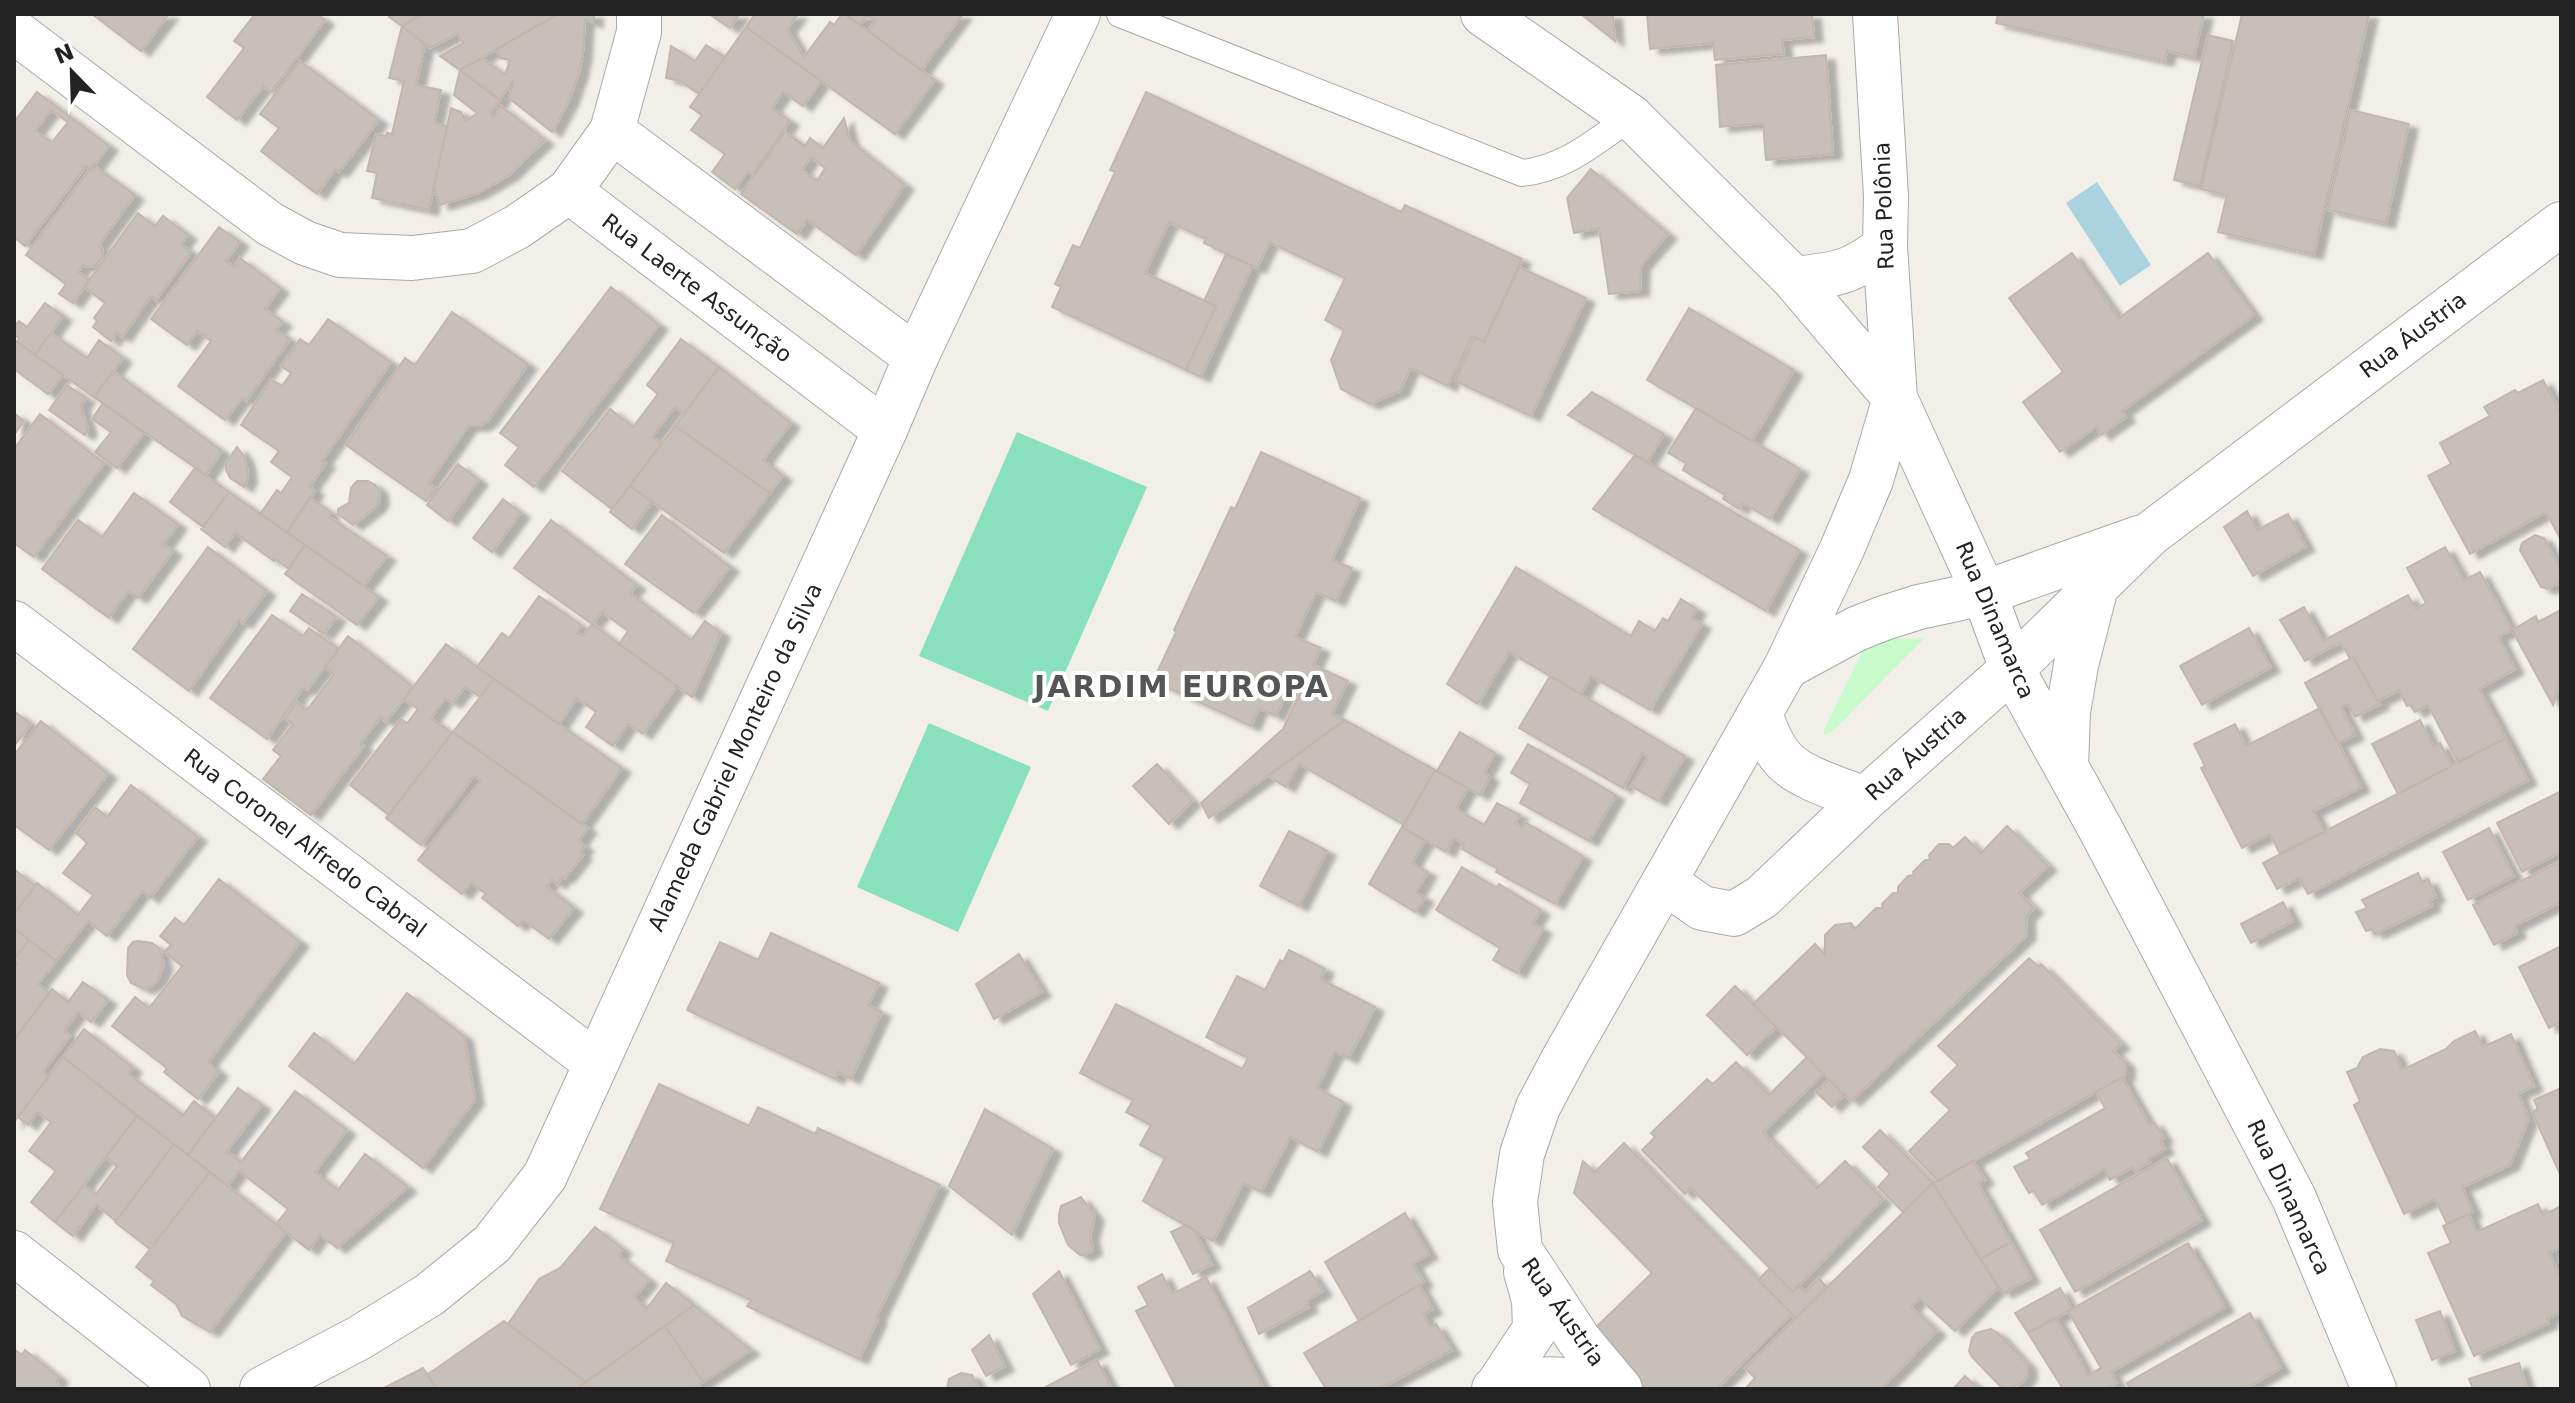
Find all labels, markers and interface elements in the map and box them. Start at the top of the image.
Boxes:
north arrow [32,32,112,112]
text: N [51,39,78,69]
street label: Rua Polônia [1869,142,1899,270]
street label: Rua Laerte Assunção [597,208,797,368]
street label: Rua Áustria [2355,287,2471,383]
street label: Rua Dinamarca [1951,538,2039,702]
street label: Alameda Gabriel Monteiro da Silva [643,579,827,935]
district label: JARDIM EUROPA [1032,669,1330,704]
street label: Rua Áustria [1861,702,1971,806]
street label: Rua Coronel Alfredo Cabral [179,744,431,942]
street label: Rua Dinamarca [2242,1115,2336,1279]
street label: Rua Áustria [1516,1253,1610,1371]

